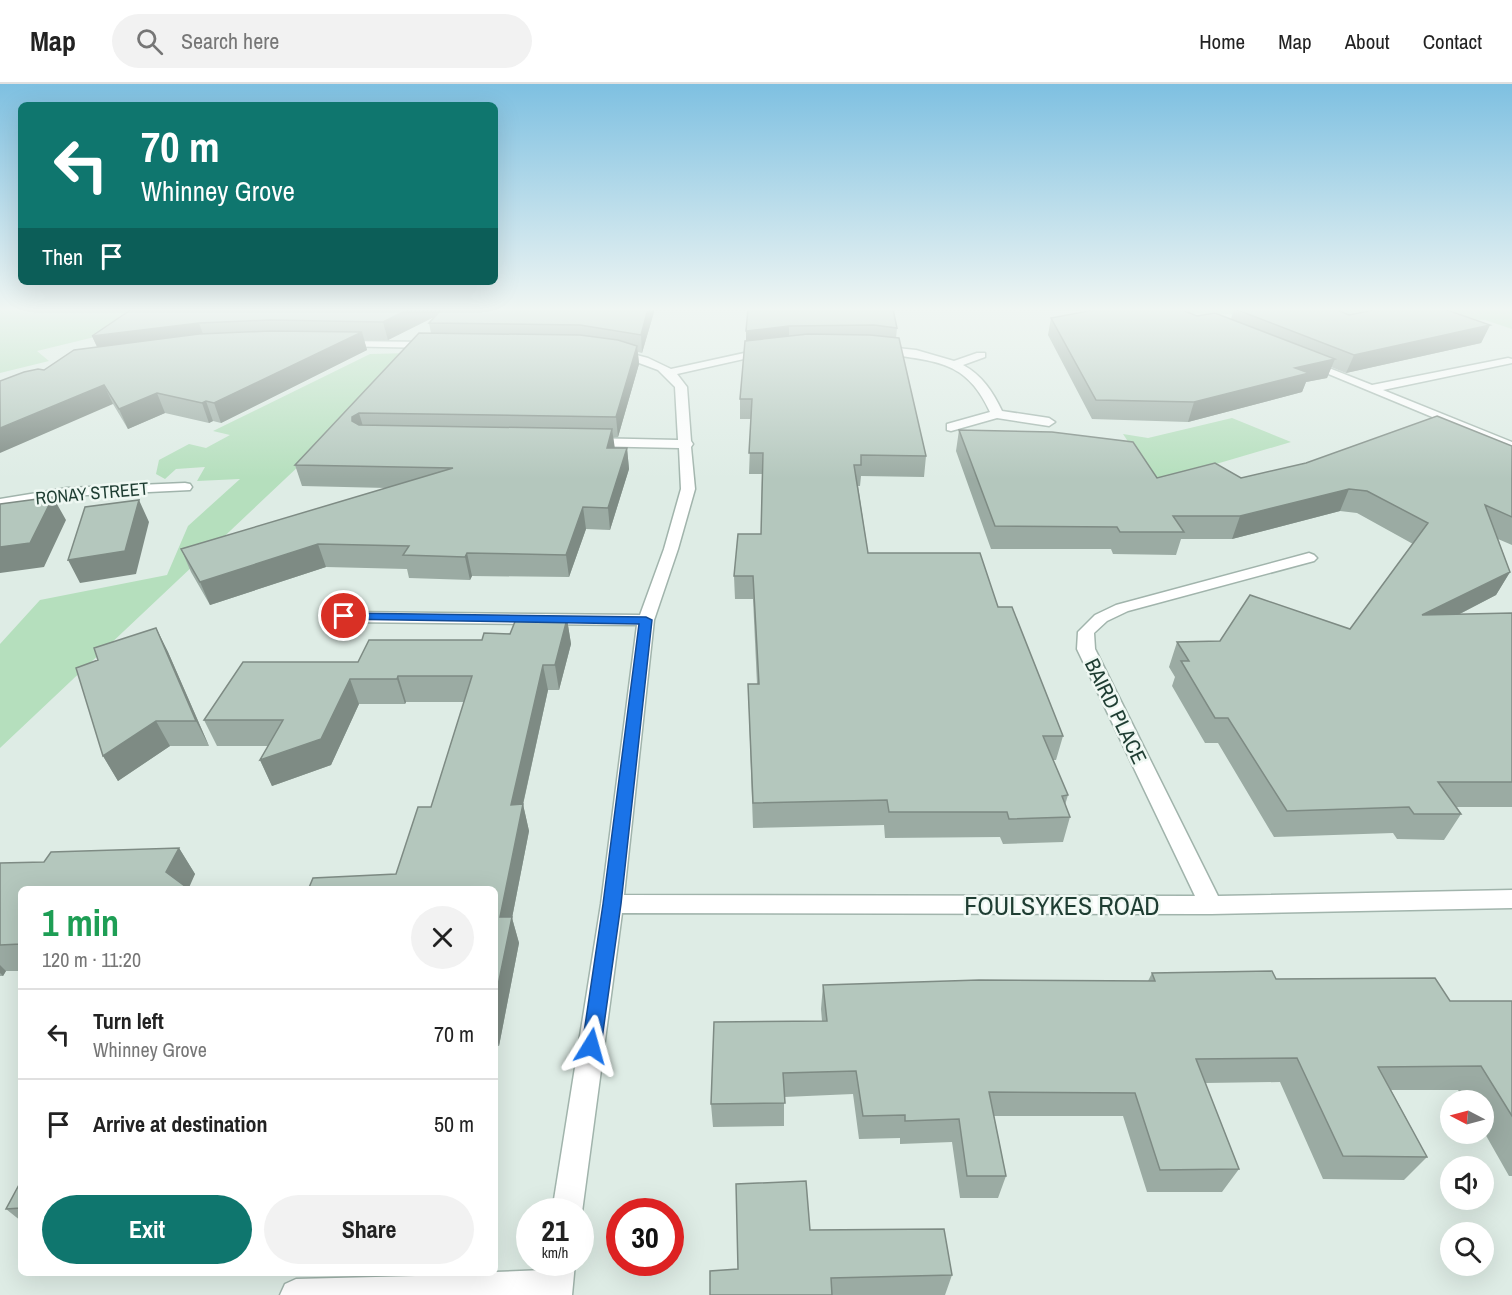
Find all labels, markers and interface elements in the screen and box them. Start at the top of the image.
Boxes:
search box [112,14,532,68]
text: Map [30,22,76,60]
icon: search [133,25,166,58]
text: Search here [181,26,279,56]
text: Home [1199,27,1245,56]
text: Map [1278,27,1312,56]
text: About [1345,27,1390,56]
text: Contact [1423,27,1482,56]
text: 70 m [141,119,220,175]
icon: left [42,126,120,204]
text: Whinney Grove [141,173,295,209]
icon: arrive [95,240,128,273]
text: Then [42,242,83,272]
street label: RONAY STREET [34,476,150,510]
pin [318,590,369,641]
icon: arrive [327,599,360,632]
street label: BAIRD PLACE [1078,653,1154,769]
street label: FOULSYKES ROAD [964,888,1160,923]
text: 1 min [42,899,119,947]
button: close [411,906,474,969]
text: 120 m · 11:20 [42,946,141,973]
text: Turn left [93,1006,164,1036]
position arrow [559,1014,623,1078]
icon: left [42,1018,75,1051]
text: 70 m [434,1019,474,1049]
text: Whinney Grove [93,1036,207,1063]
north arrow [1440,1090,1494,1144]
map controls [1440,1090,1494,1276]
icon: arrive [42,1108,75,1141]
text: Arrive at destination [93,1109,267,1139]
text: 50 m [434,1109,474,1139]
button: sound [1440,1156,1494,1210]
button: Exit [42,1195,252,1264]
button: Share [264,1195,474,1264]
speed limit sign: 30 [606,1198,684,1276]
text: 21 [541,1210,569,1250]
button: search [1440,1222,1494,1276]
text: km/h [542,1242,568,1263]

